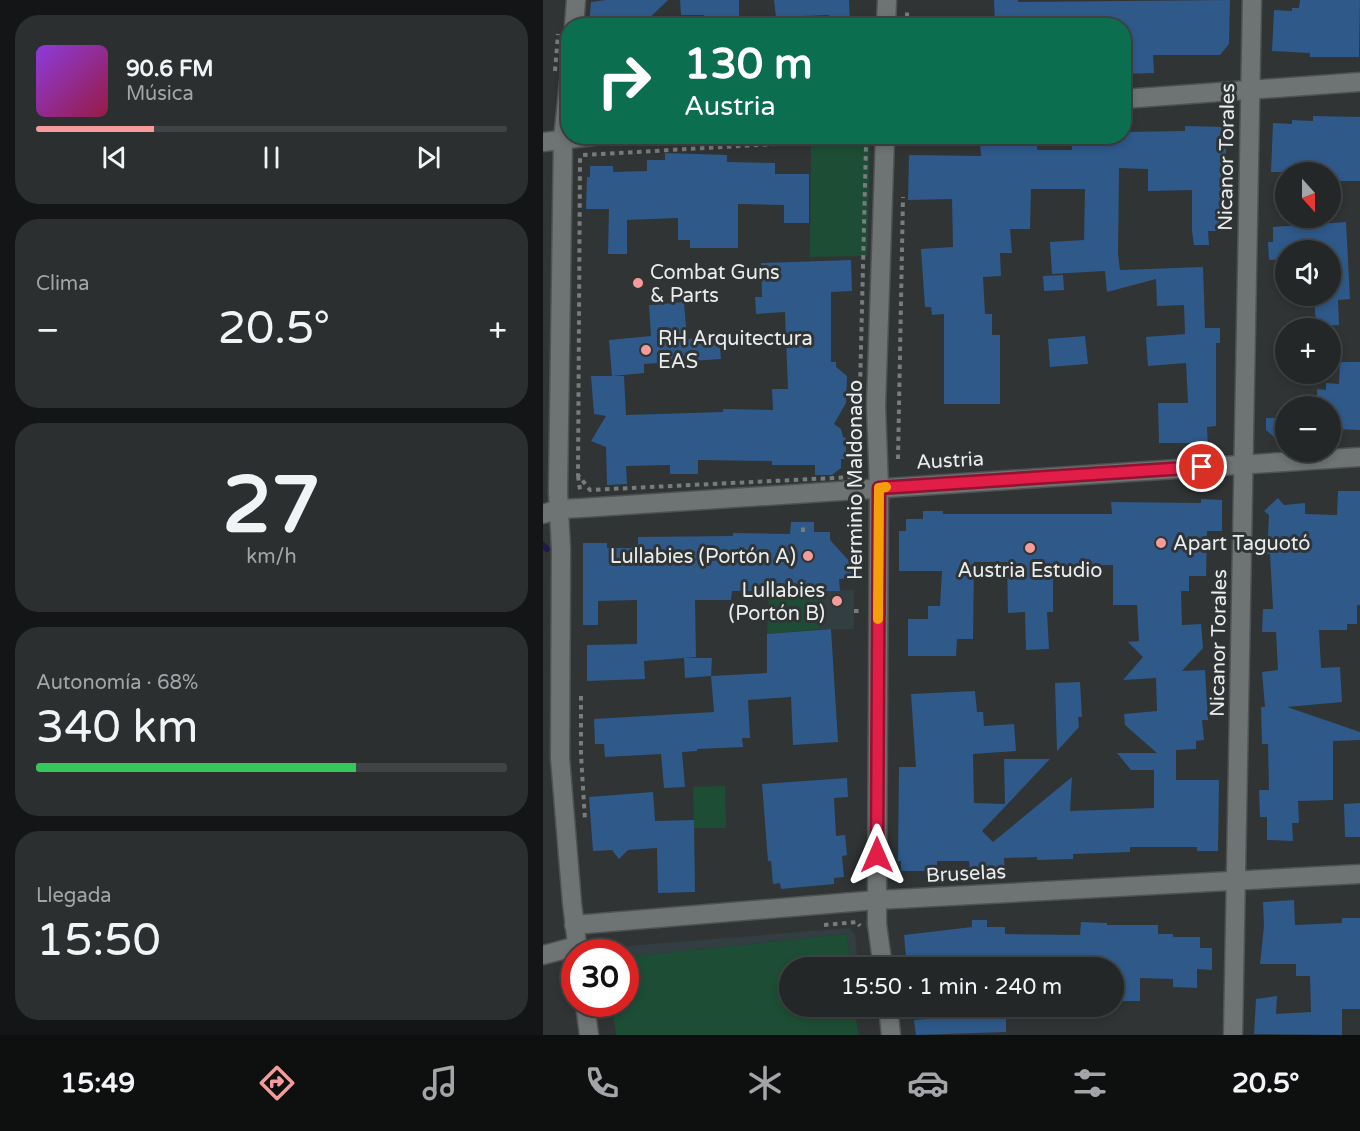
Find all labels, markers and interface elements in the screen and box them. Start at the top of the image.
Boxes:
text: 130 m [684,39,813,90]
icon: right [585,42,663,120]
text: 90.6 FM [126,56,214,82]
text: Música [126,82,194,106]
street label: Nicanor Torales [1214,83,1240,231]
text: Austria [684,90,776,123]
icon: previous [98,141,131,174]
icon: pause [255,141,288,174]
icon: next [412,141,445,174]
north arrow [1275,162,1341,228]
map controls [1275,162,1341,462]
button: sound [1275,240,1341,306]
place label: Combat Guns & Parts [650,261,780,308]
text: Clima [36,272,89,296]
marker: Combat Guns & Parts [631,276,645,290]
text: 20.5° [218,302,330,356]
text: − [36,311,60,350]
text: + [488,311,507,350]
button: + [1275,318,1341,384]
place label: RH Arquitectura EAS [658,327,813,374]
marker: RH Arquitectura EAS [639,343,653,357]
street label: Herminio Maldonado [844,380,868,580]
button: − [1275,396,1341,462]
pin [1176,441,1227,492]
street label: Austria [916,447,985,475]
icon: arrive [1185,450,1218,483]
text: 27 [223,459,320,553]
place label: Apart Taguotó [1173,532,1311,556]
marker: Apart Taguotó [1154,536,1168,550]
marker: Austria Estudio [1023,541,1037,555]
text: km/h [246,545,297,569]
place label: Lullabies (Portón A) [610,545,796,569]
marker: Lullabies (Portón A) [801,549,815,563]
place label: Austria Estudio [958,559,1102,583]
street label: Nicanor Torales [1206,569,1232,717]
place label: Lullabies (Portón B) [729,579,825,626]
marker: Lullabies (Portón B) [830,594,844,608]
text: Autonomía · 68% [36,671,198,695]
text: 340 km [36,701,198,755]
position arrow [845,823,909,887]
street label: Bruselas [925,860,1007,888]
text: Llegada [36,884,112,908]
text: 15:50 [36,914,161,968]
speed limit sign: 30 [561,939,639,1017]
text: 15:50 · 1 min · 240 m [841,974,1062,1000]
icon: directions [256,1062,298,1104]
icon: music [419,1062,461,1104]
icon: phone [581,1062,623,1104]
icon: climate [744,1062,786,1104]
icon: car [907,1062,949,1104]
icon: filters [1069,1062,1111,1104]
text: 15:49 [60,1067,135,1100]
text: 20.5° [1232,1067,1300,1100]

